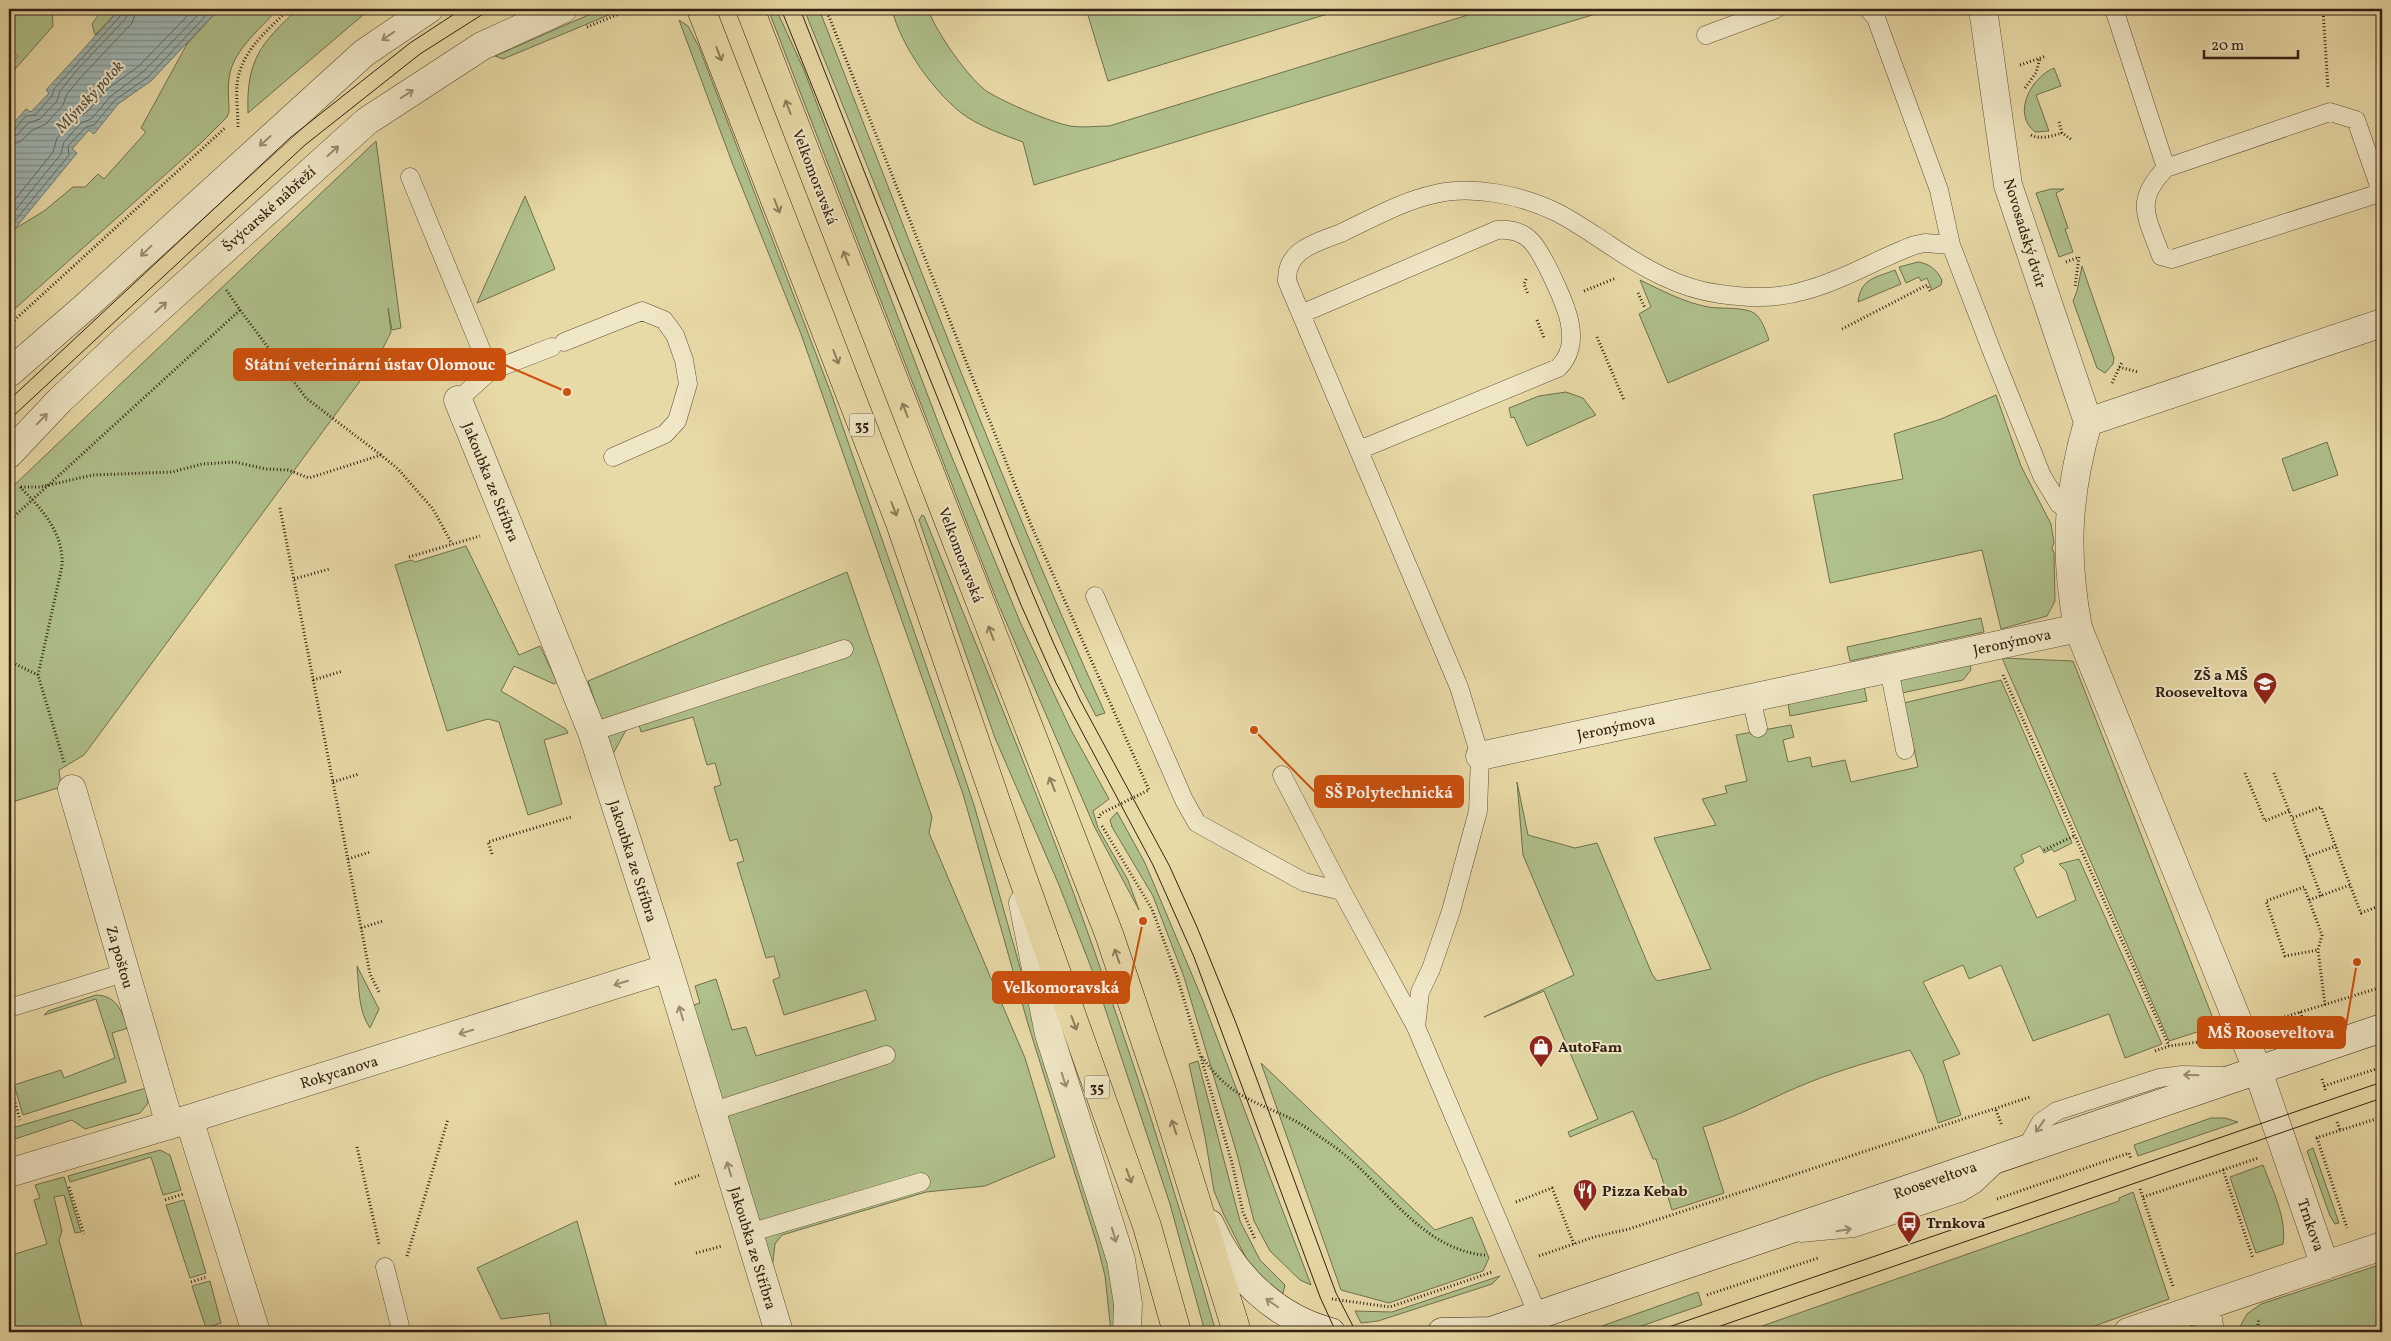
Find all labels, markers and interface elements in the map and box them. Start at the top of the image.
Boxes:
scale bar [2204,28,2297,60]
one-way arrow [382,30,396,41]
text: 20 m [2211,36,2244,57]
one-way arrow [715,46,724,61]
water label: Mlýnský potok [50,56,130,139]
one-way arrow [400,88,414,99]
one-way arrow [782,99,791,114]
street label: Velkomoravská [786,127,841,228]
one-way arrow [259,136,272,147]
one-way arrow [326,145,339,157]
street label: Švýcarské nábřeží [219,162,322,258]
street label: Novosadský dvůr [1997,176,2050,291]
one-way arrow [773,198,783,213]
one-way arrow [139,245,152,257]
one-way arrow [841,251,850,266]
one-way arrow [154,301,167,313]
callout: Státní veterinární ústav Olomouc [234,349,505,380]
one-way arrow [832,349,841,365]
text: Státní veterinární ústav Olomouc [245,355,496,377]
one-way arrow [900,402,909,418]
one-way arrow [36,412,48,425]
road number: 35 [850,414,874,436]
street label: Jakoubka ze Stříbra [456,420,523,546]
one-way arrow [890,501,899,516]
street label: Velkomoravská [932,505,987,606]
street label: Jeronýmova [1971,625,2053,662]
one-way arrow [986,626,996,641]
place label: ZŠ a MŠ Rooseveltova [2155,666,2248,704]
school or university icon: ZŠ a MŠ Rooseveltova [2252,671,2278,705]
street label: Jeronýmova [1575,710,1657,747]
callout: SŠ Polytechnická [1315,776,1463,807]
one-way arrow [1046,777,1056,792]
text: SŠ Polytechnická [1325,782,1453,805]
street label: Jakoubka ze Stříbra [602,798,661,925]
street label: Za poštou [100,924,138,991]
one-way arrow [1112,949,1121,965]
callout: Velkomoravská [993,972,1129,1003]
text: Velkomoravská [1003,978,1120,1000]
one-way arrow [614,979,630,988]
one-way arrow [676,1006,686,1022]
one-way arrow [1070,1015,1079,1030]
callout: MŠ Rooseveltova [2198,1017,2345,1048]
text: MŠ Rooseveltova [2208,1022,2335,1045]
one-way arrow [459,1027,475,1037]
shop icon: AutoFam [1528,1034,1554,1068]
place label: AutoFam [1558,1038,1623,1059]
street label: Rokycanova [298,1052,381,1095]
one-way arrow [2183,1071,2199,1080]
one-way arrow [1060,1072,1069,1087]
road number: 35 [1084,1076,1110,1098]
one-way arrow [2035,1118,2045,1132]
one-way arrow [1168,1119,1178,1135]
street label: Rooseveltova [1891,1157,1980,1206]
one-way arrow [723,1161,733,1177]
one-way arrow [1125,1168,1134,1183]
restaurant icon: Pizza Kebab [1572,1178,1598,1212]
place label: Pizza Kebab [1602,1182,1688,1203]
street label: Jakoubka ze Stříbra [723,1184,780,1312]
street label: Trnkova [2291,1196,2328,1255]
bus stop icon: Trnkova [1896,1210,1922,1244]
place label: Trnkova [1926,1214,1985,1235]
one-way arrow [1836,1224,1852,1234]
one-way arrow [1109,1226,1119,1242]
one-way arrow [1265,1298,1279,1308]

